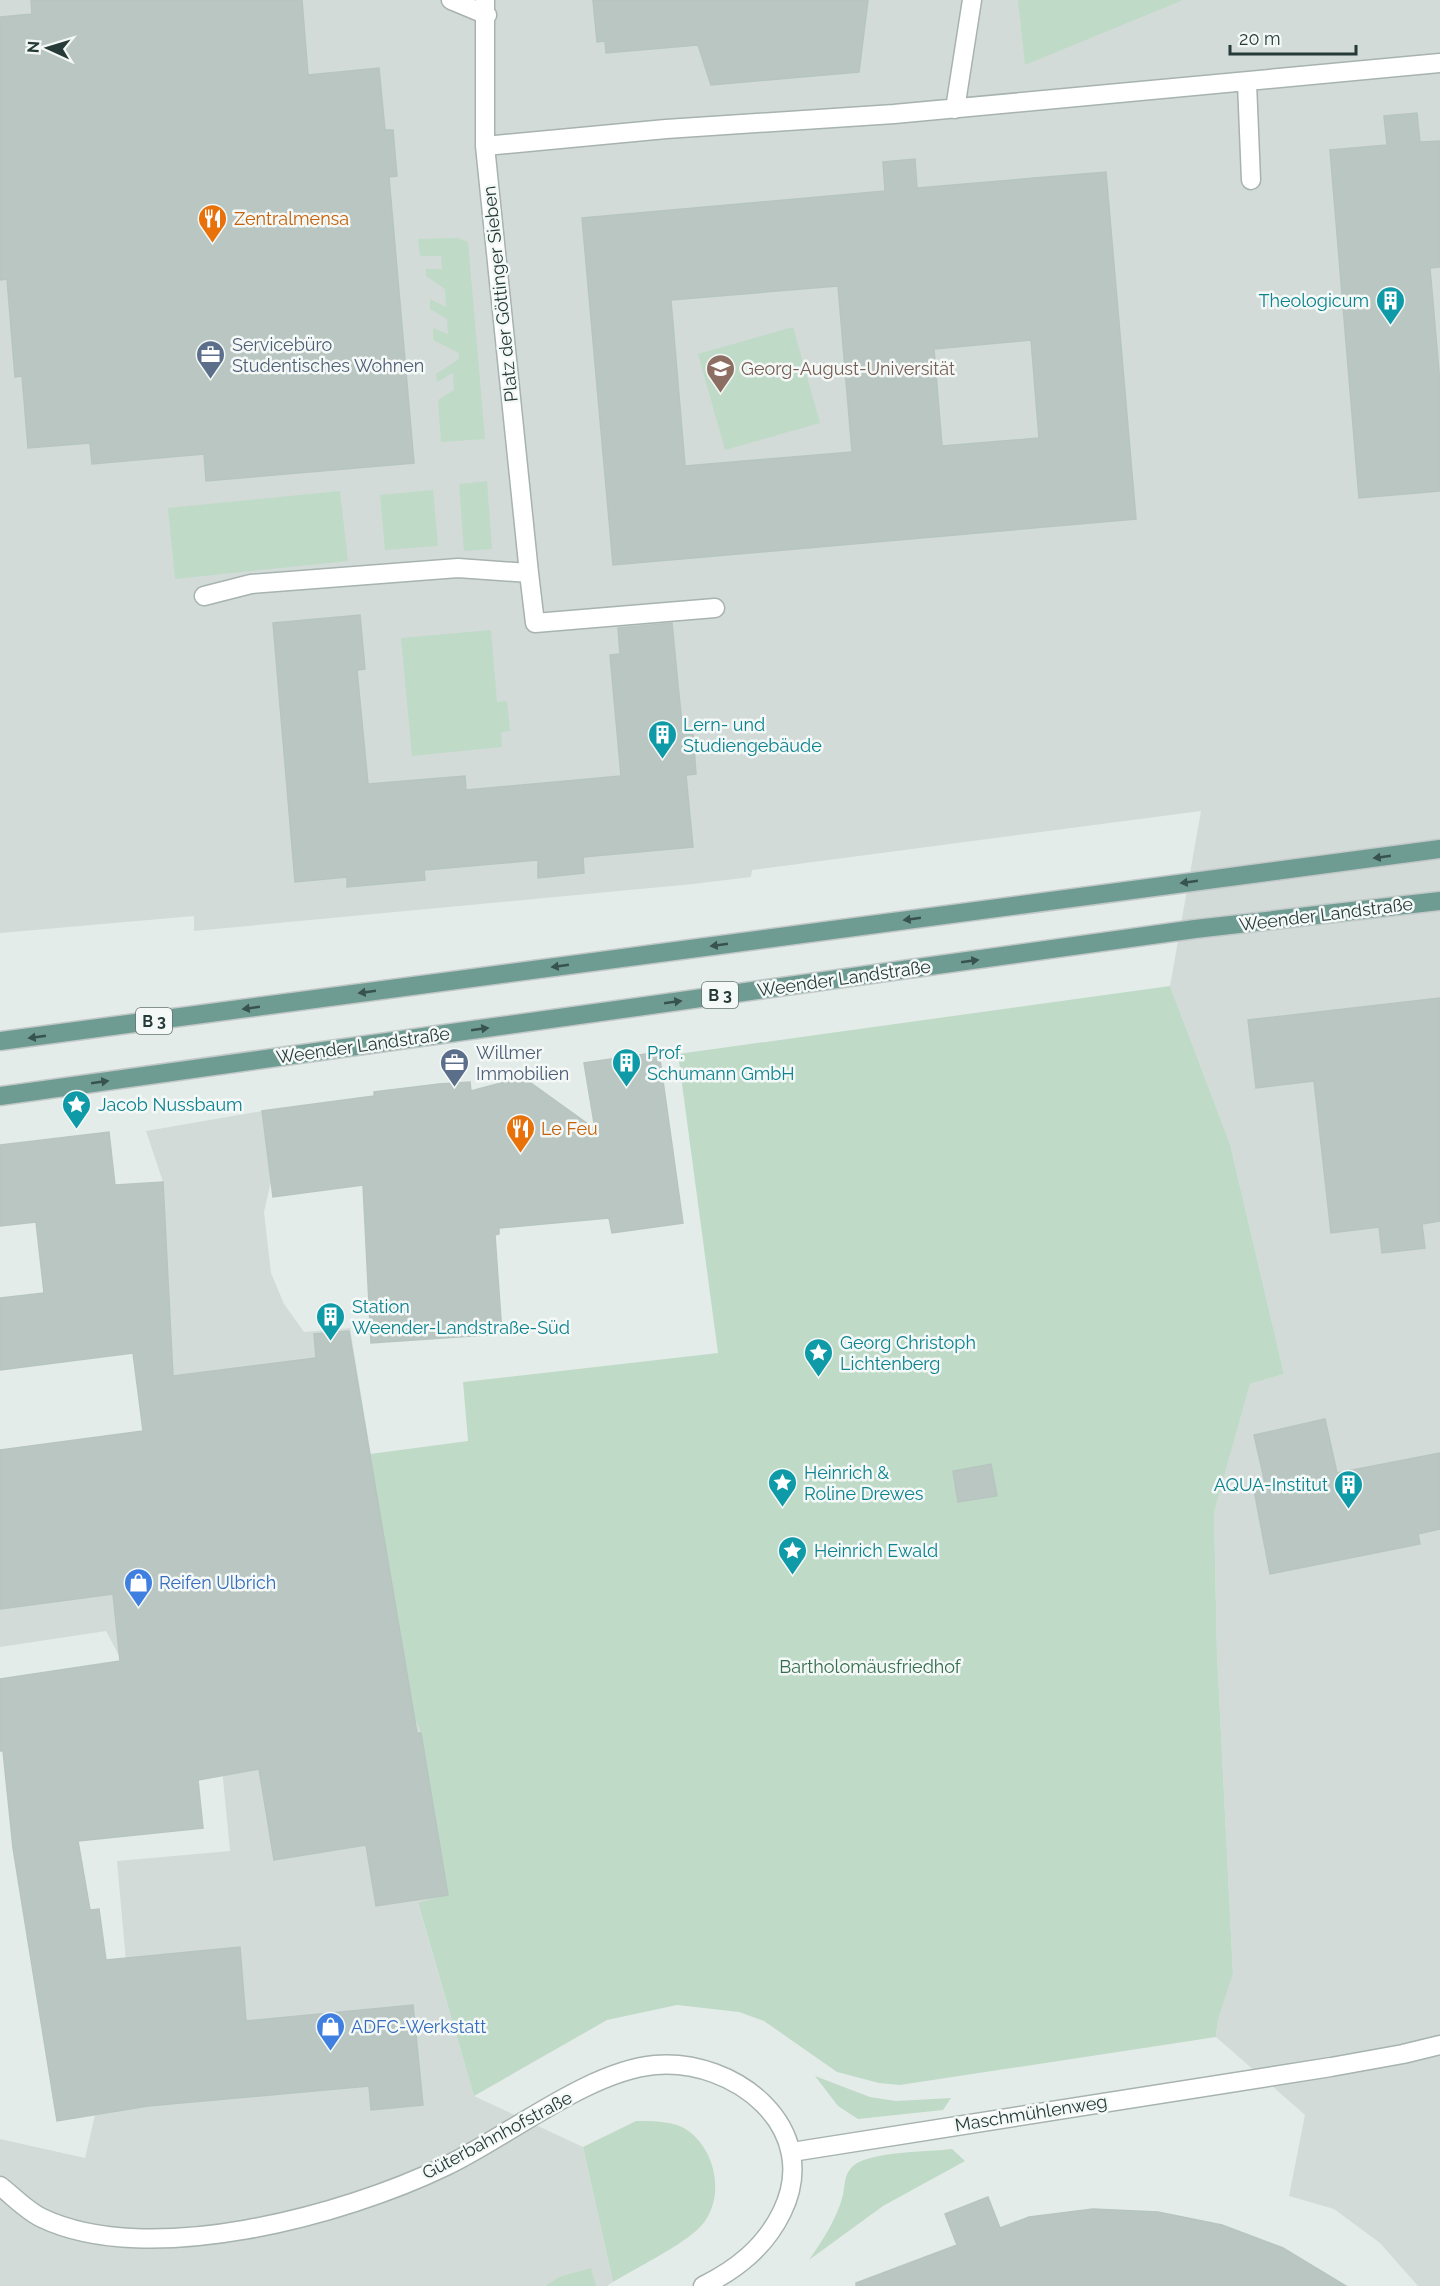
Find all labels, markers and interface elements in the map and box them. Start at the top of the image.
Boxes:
north arrow [18,18,78,78]
scale bar [1230,18,1356,56]
text: 20 m [1239,28,1281,49]
text: N [24,40,43,54]
street label: Platz der Göttinger Sieben [478,185,522,403]
restaurant icon: Zentralmensa [197,202,229,244]
place label: Zentralmensa [234,208,349,229]
building icon: Theologicum [1374,284,1406,326]
place label: Theologicum [1258,290,1369,311]
place label: Servicebüro Studentisches Wohnen [232,334,424,376]
office icon: Servicebüro Studentisches Wohnen [195,338,227,380]
school or university icon: Georg-August-Universität [704,352,736,394]
place label: Georg-August-Universität [741,358,955,379]
place label: Lern- und Studiengebäude [683,714,822,756]
building icon: Lern- und Studiengebäude [646,718,678,760]
one-way arrow [1372,852,1391,861]
one-way arrow [1179,878,1198,887]
street label: Weender Landstraße [1238,893,1414,935]
one-way arrow [903,915,922,924]
one-way arrow [709,941,728,950]
street label: Weender Landstraße [756,955,932,1001]
one-way arrow [961,956,980,965]
one-way arrow [551,962,570,971]
road number: B 3 [702,982,738,1008]
one-way arrow [357,988,376,997]
one-way arrow [664,997,683,1006]
one-way arrow [241,1003,260,1012]
road number: B 3 [136,1008,172,1034]
street label: Weender Landstraße [275,1022,451,1068]
one-way arrow [470,1025,489,1034]
one-way arrow [27,1032,46,1041]
place label: Willmer Immobilien [476,1042,569,1084]
place label: Prof. Schumann GmbH [647,1042,795,1084]
office icon: Willmer Immobilien [439,1046,471,1088]
building icon: Prof. Schumann GmbH [610,1046,642,1088]
one-way arrow [90,1078,109,1087]
place icon: Jacob Nussbaum [61,1088,93,1130]
place label: Jacob Nussbaum [98,1094,243,1115]
restaurant icon: Le Feu [504,1112,536,1154]
place label: Le Feu [541,1118,598,1139]
place label: Station Weender-Landstraße-Süd [352,1296,570,1338]
building icon: Station Weender-Landstraße-Süd [315,1300,347,1342]
place label: Georg Christoph Lichtenberg [840,1332,976,1374]
place icon: Georg Christoph Lichtenberg [803,1336,835,1378]
place label: Heinrich & Roline Drewes [804,1462,924,1504]
place icon: Heinrich & Roline Drewes [767,1466,799,1508]
building icon: AQUA-Institut [1333,1468,1365,1510]
place label: AQUA-Institut [1214,1474,1328,1495]
place icon: Heinrich Ewald [777,1534,809,1576]
place label: Heinrich Ewald [814,1540,938,1561]
shop icon: Reifen Ulbrich [122,1566,154,1608]
place label: Reifen Ulbrich [159,1572,276,1593]
park label: Bartholomäusfriedhof [779,1656,962,1677]
shop icon: ADFC-Werkstatt [314,2010,346,2052]
place label: ADFC-Werkstatt [351,2016,486,2037]
street label: Güterbahnhofstraße [419,2086,576,2183]
street label: Maschmühlenweg [953,2091,1109,2135]

